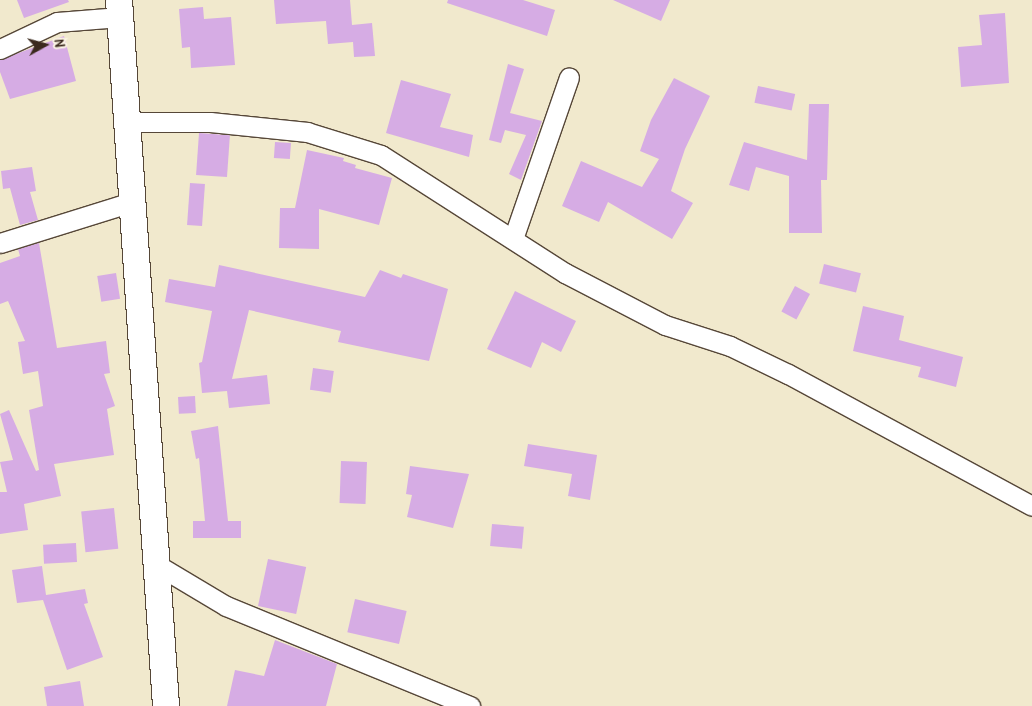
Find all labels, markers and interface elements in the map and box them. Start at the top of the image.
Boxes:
north arrow [20,20,70,70]
text: N [51,38,70,48]

